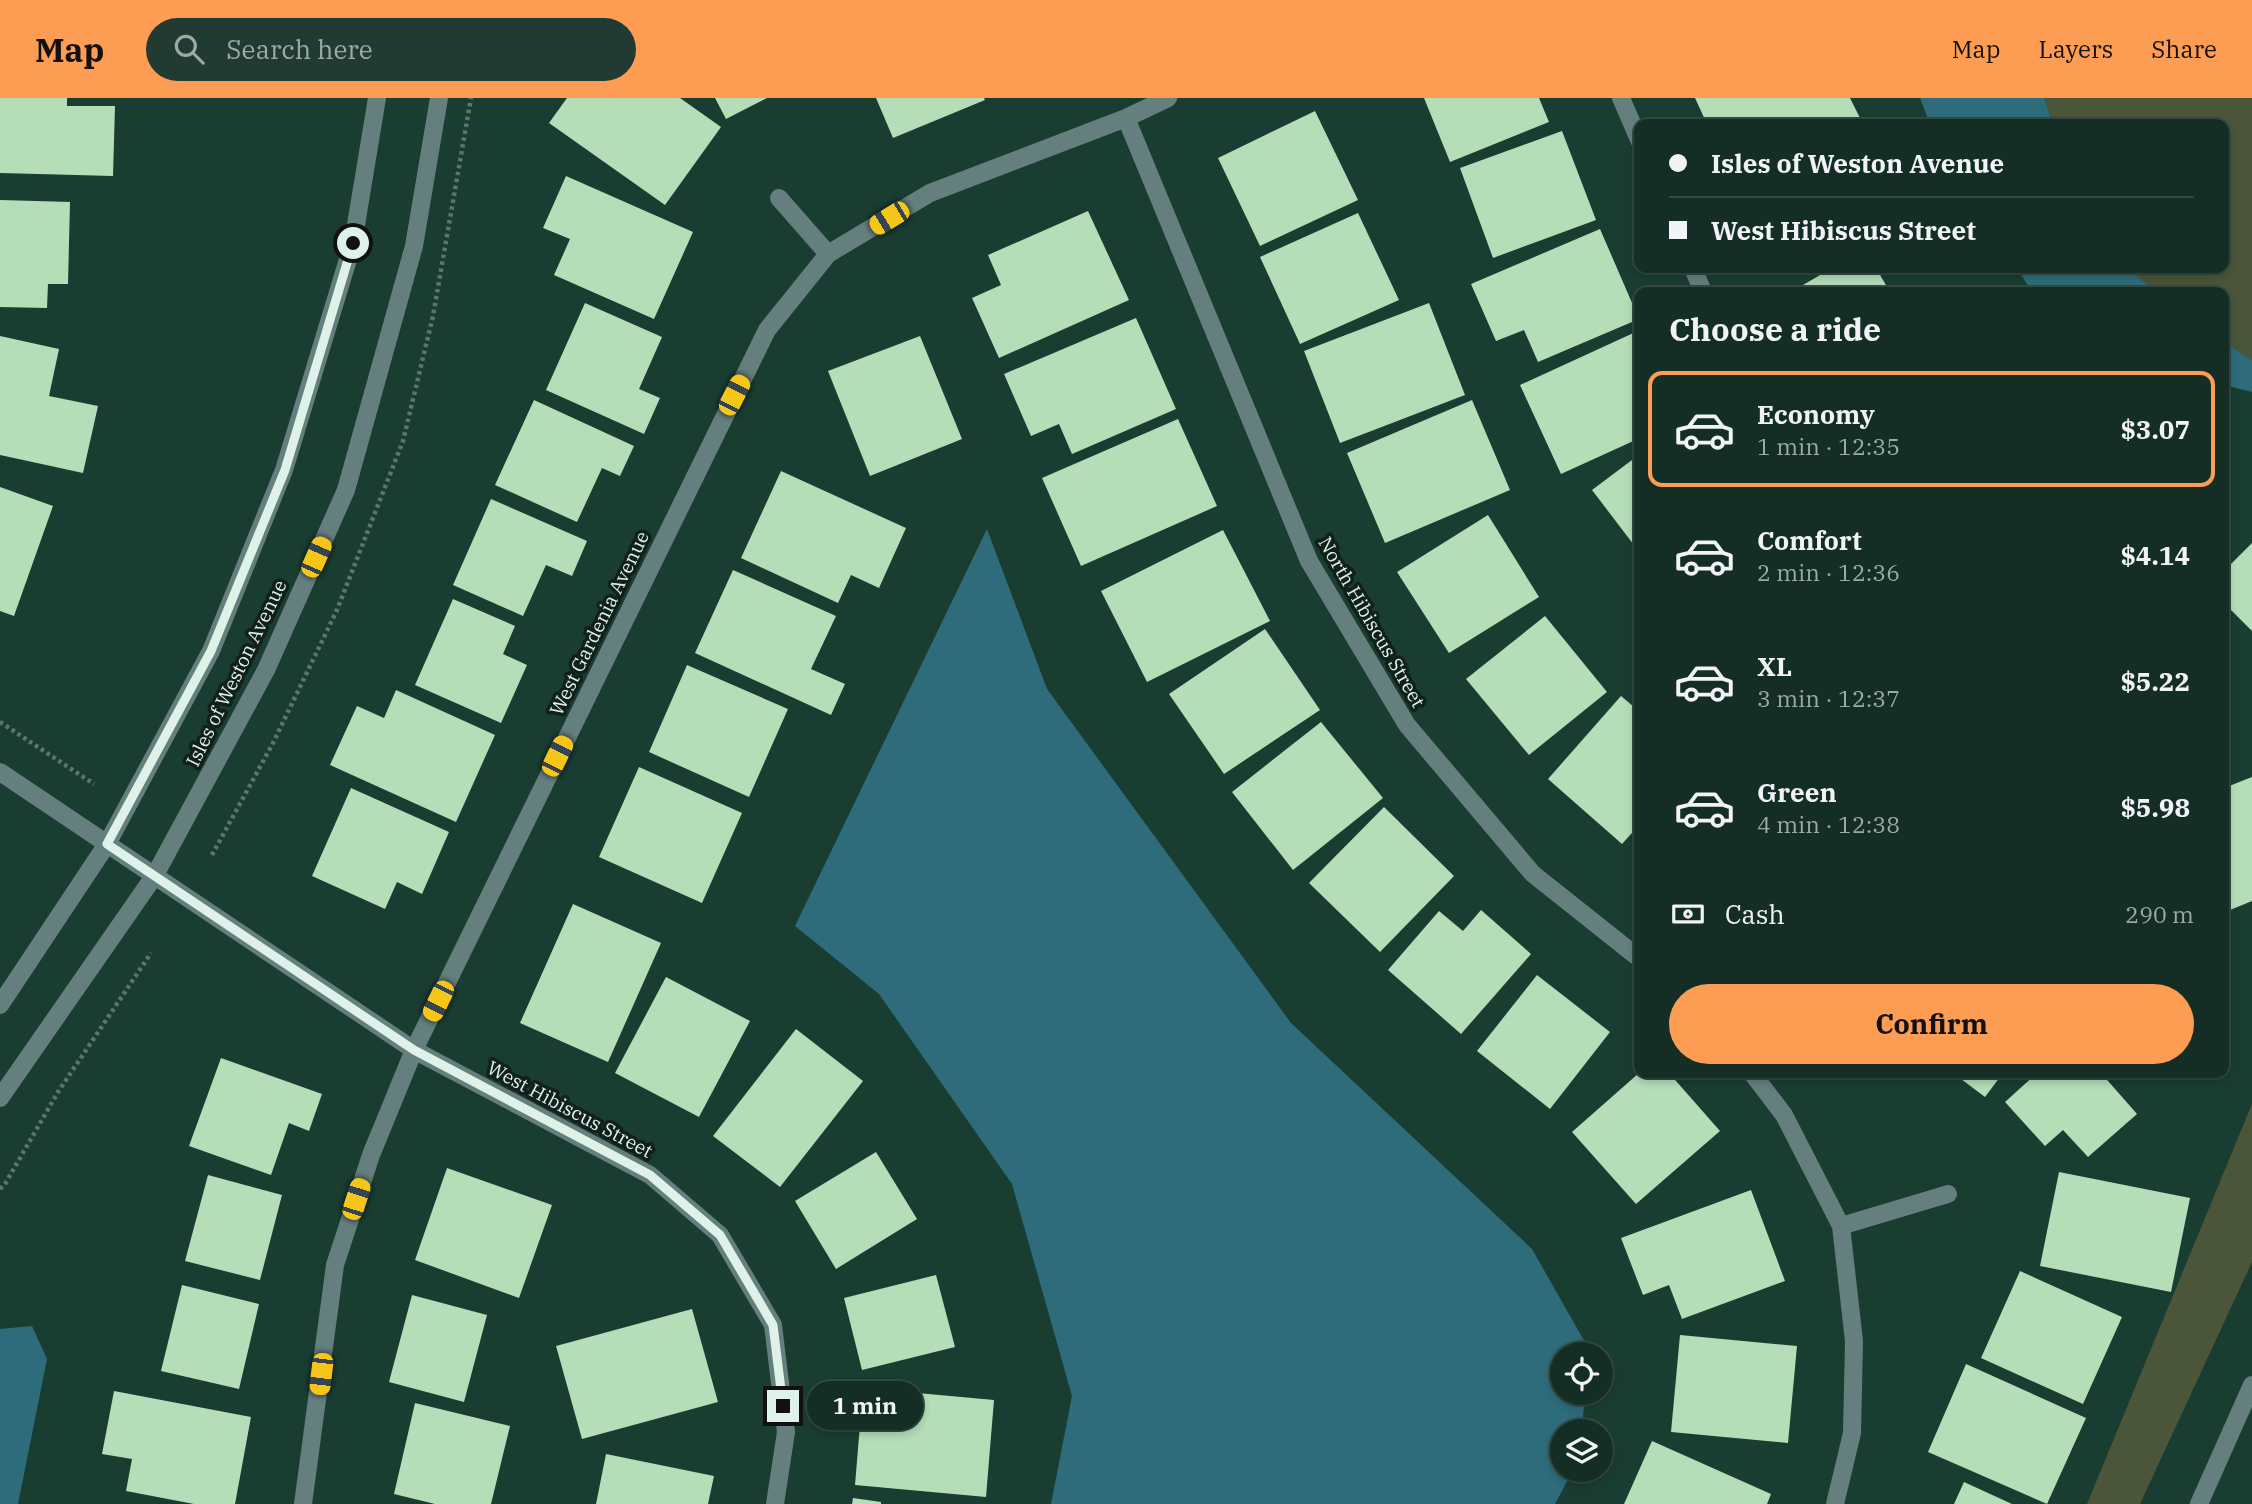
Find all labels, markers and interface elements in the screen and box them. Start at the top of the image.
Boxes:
search box [146,18,636,81]
text: Map [35,28,104,71]
icon: search [170,30,208,68]
text: Search here [226,32,373,66]
text: Map [1952,33,2000,65]
text: Layers [2038,33,2113,65]
text: Share [2151,33,2217,65]
text: Isles of Weston Avenue [1711,146,2004,180]
car [866,198,913,238]
text: West Hibiscus Street [1711,213,1976,247]
route start [337,227,369,259]
text: Choose a ride [1669,308,1881,350]
car [716,372,753,418]
text: Economy [1757,397,1875,431]
icon: car [1673,398,1736,461]
text: $3.07 [2120,412,2190,446]
text: 1 min · 12:35 [1757,431,1900,461]
text: Comfort [1757,523,1862,557]
icon: car [1673,524,1736,587]
street label: West Gardenia Avenue [544,527,654,719]
street label: North Hibiscus Street [1313,532,1431,712]
car [298,534,335,580]
text: $4.14 [2120,538,2190,572]
text: 2 min · 12:36 [1757,557,1900,587]
street label: Isles of Weston Avenue [180,576,292,770]
text: XL [1757,649,1792,683]
icon: car [1673,650,1736,713]
text: $5.22 [2120,664,2190,698]
text: 3 min · 12:37 [1757,683,1900,713]
car [539,733,576,779]
text: Green [1757,775,1837,809]
icon: car [1673,776,1736,839]
text: $5.98 [2120,790,2190,824]
text: 4 min · 12:38 [1757,809,1900,839]
icon: cash [1669,895,1707,933]
text: Cash [1725,897,1785,931]
text: 290 m [2125,899,2194,929]
car [420,978,457,1024]
button: Confirm [1669,984,2194,1064]
street label: West Hibiscus Street [483,1055,657,1163]
car [340,1176,373,1222]
map controls [1550,1342,1613,1482]
button: locate [1550,1342,1613,1405]
car [309,1352,334,1396]
callout: 1 min [808,1382,923,1430]
route end [767,1390,799,1422]
text: 1 min [833,1390,897,1420]
button: layers [1550,1419,1613,1482]

